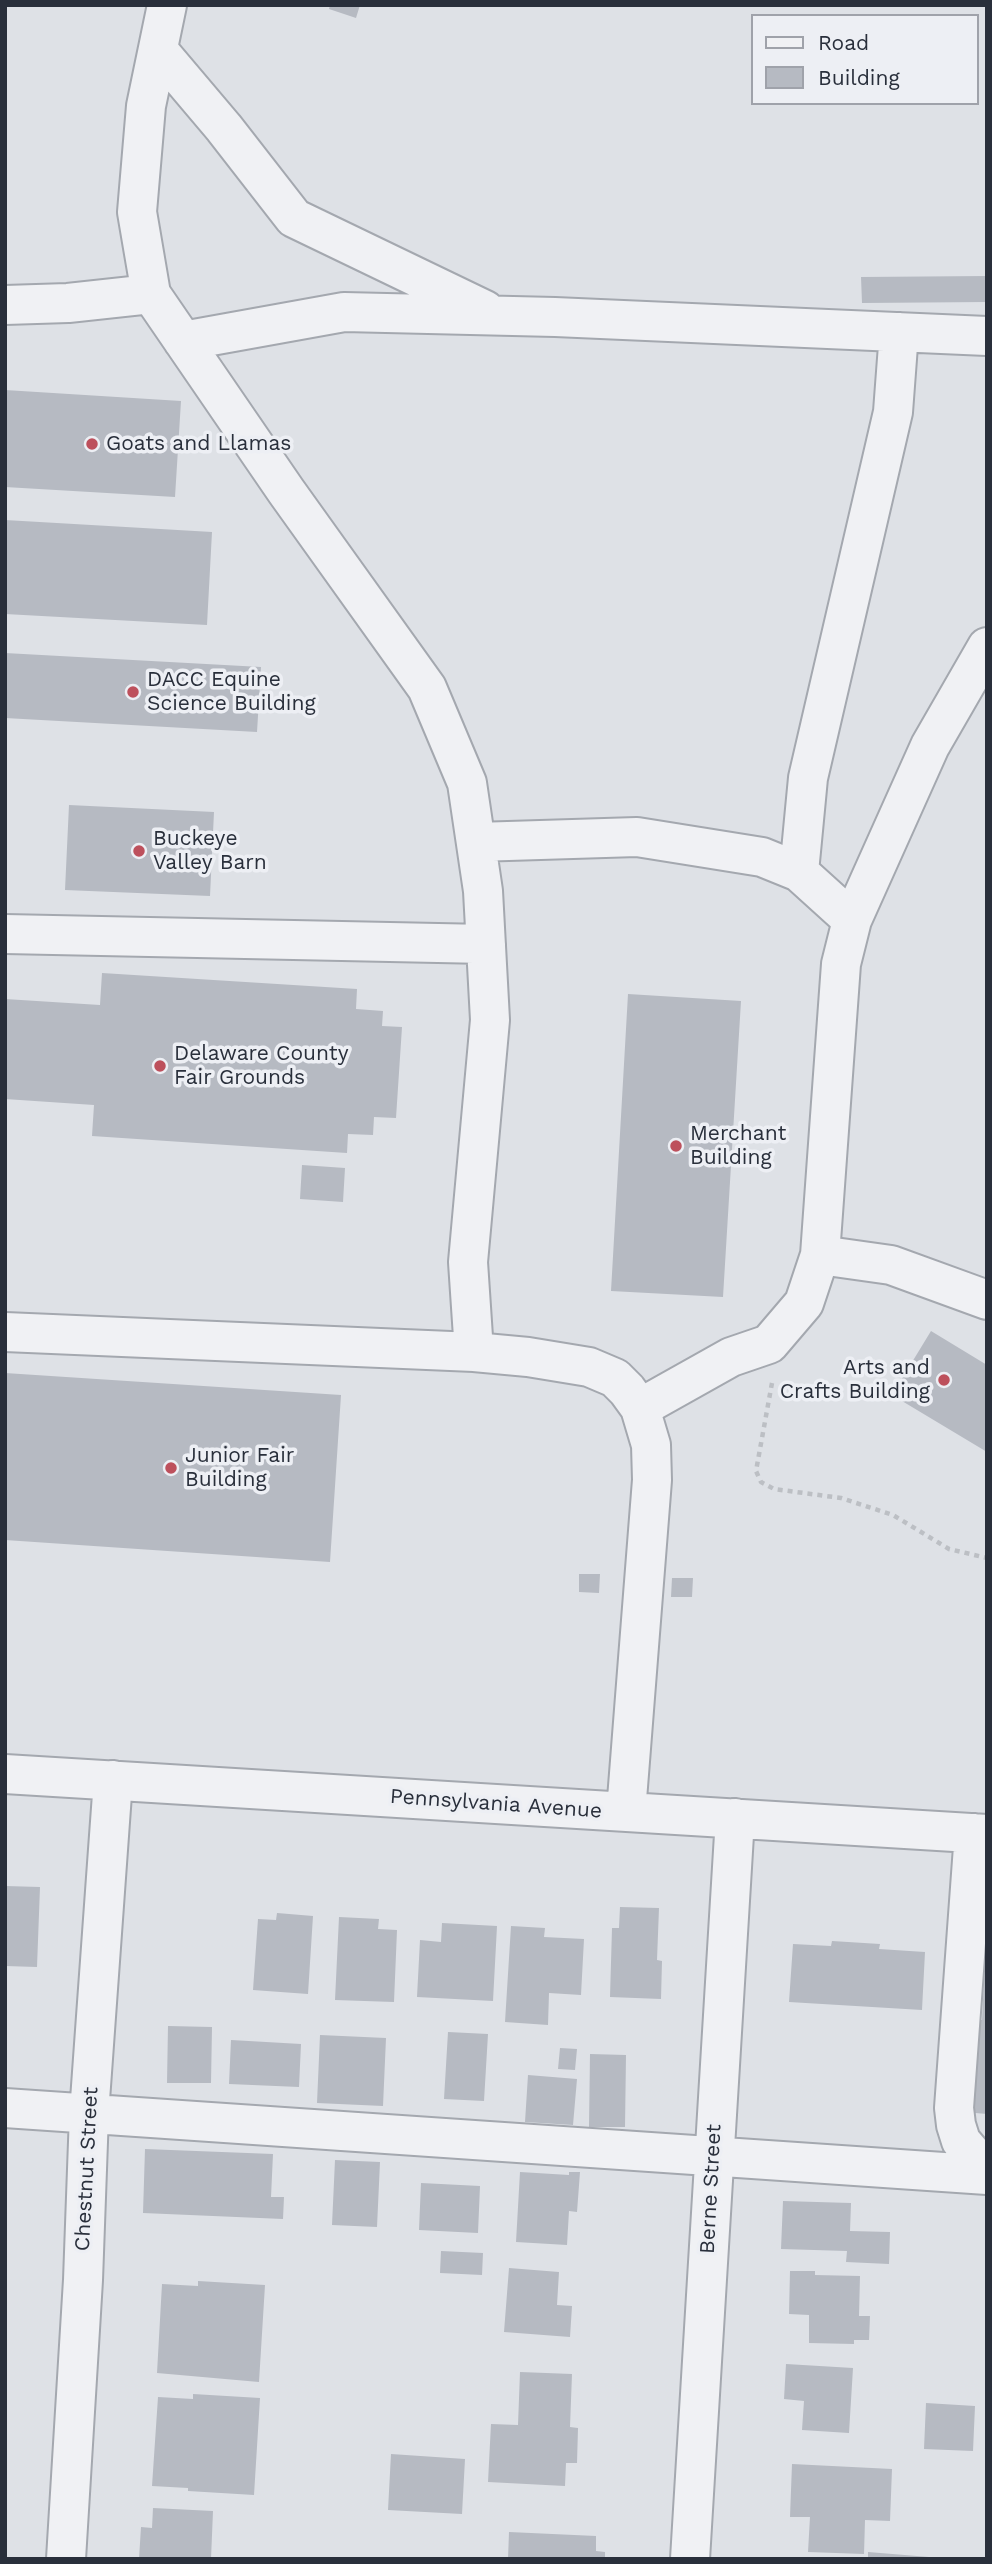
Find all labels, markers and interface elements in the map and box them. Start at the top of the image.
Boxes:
legend [750,14,978,105]
text: Road [818,30,869,55]
text: Building [818,65,900,90]
place label: Goats and Llamas [106,431,291,457]
marker: Goats and Llamas [84,436,100,452]
place label: DACC Equine Science Building [147,667,316,717]
marker: DACC Equine Science Building [125,684,141,700]
place label: Buckeye Valley Barn [153,826,267,876]
marker: Buckeye Valley Barn [131,843,147,859]
place label: Delaware County Fair Grounds [174,1041,349,1091]
marker: Delaware County Fair Grounds [152,1058,168,1074]
place label: Merchant Building [690,1121,786,1171]
marker: Merchant Building [668,1138,684,1154]
place label: Arts and Crafts Building [780,1355,930,1405]
marker: Arts and Crafts Building [936,1372,952,1388]
place label: Junior Fair Building [185,1443,294,1493]
marker: Junior Fair Building [163,1460,179,1476]
street label: Pennsylvania Avenue [389,1784,603,1824]
street label: Chestnut Street [70,2086,104,2252]
street label: Berne Street [695,2123,727,2255]

